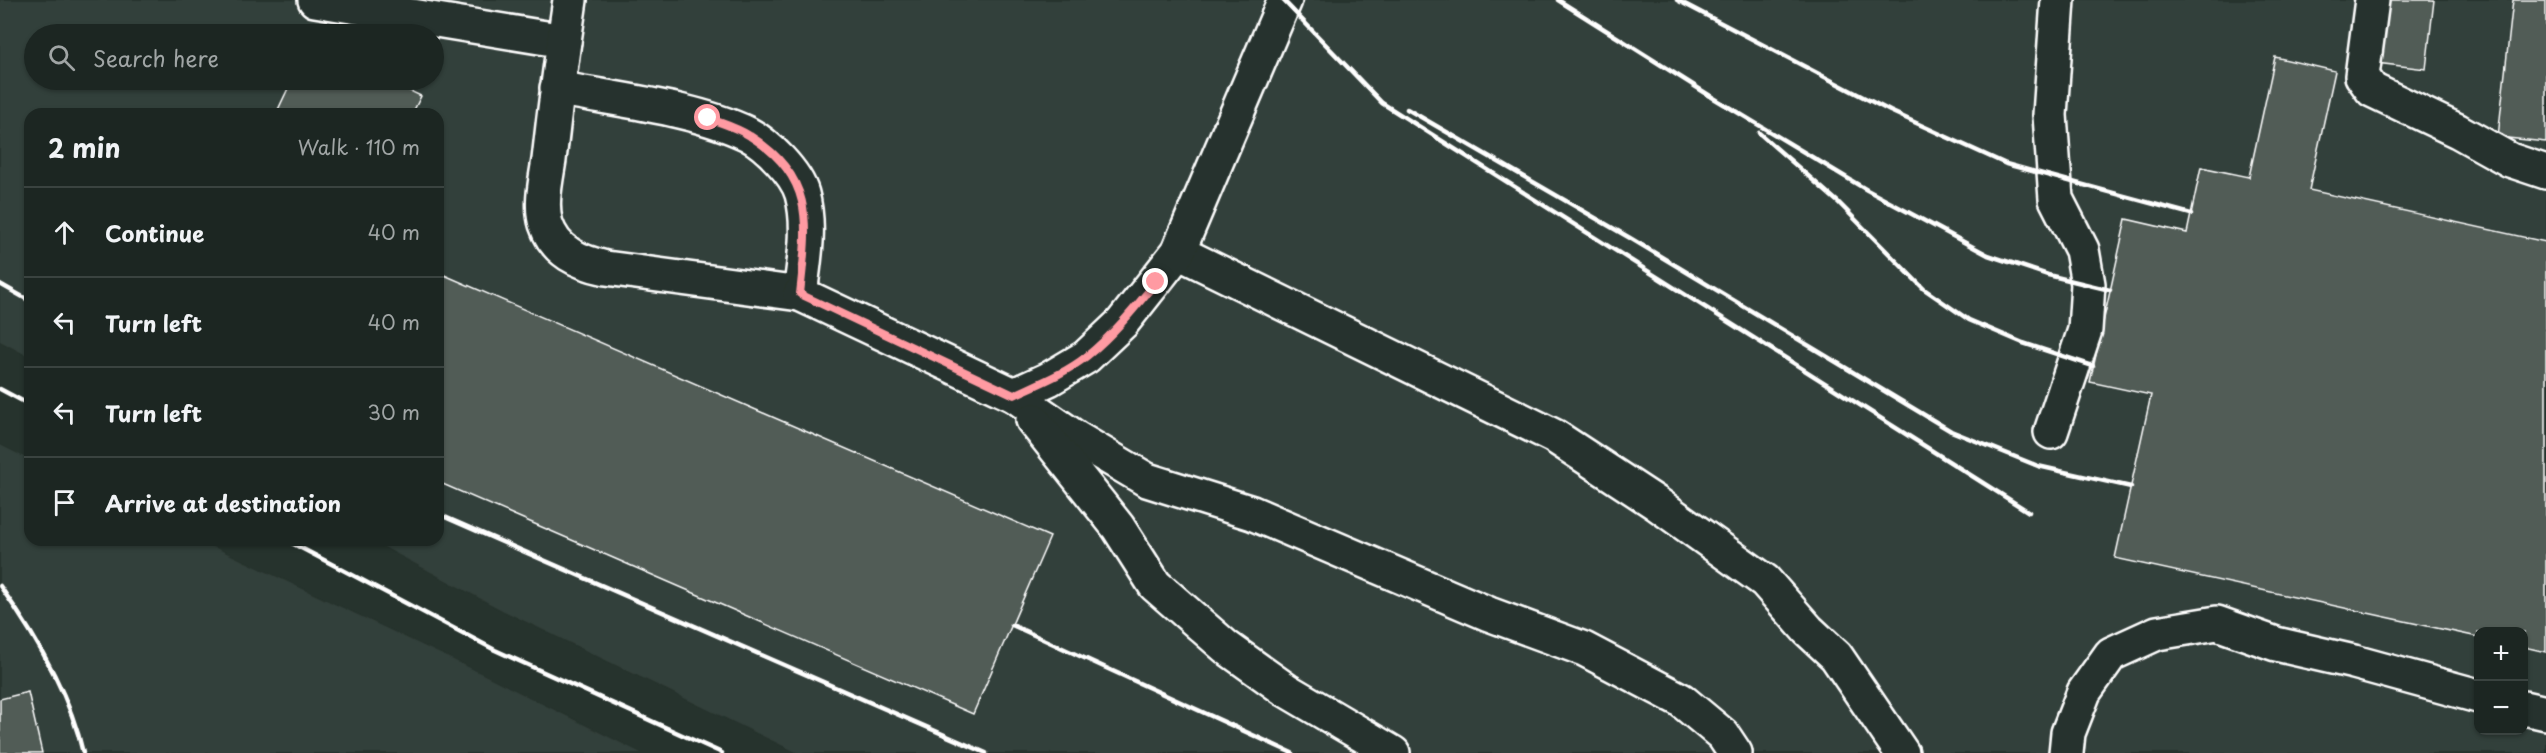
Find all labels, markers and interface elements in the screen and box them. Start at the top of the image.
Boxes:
search box [24,24,444,90]
icon: search [45,41,78,74]
text: Search here [93,41,219,74]
route start [694,104,720,130]
text: 2 min [48,128,121,167]
text: Walk · 110 m [298,132,420,162]
icon: ahead [48,216,81,249]
text: Continue [105,216,204,249]
text: 40 m [368,217,420,247]
route end [1142,268,1168,294]
icon: left [48,306,81,339]
text: Turn left [105,306,202,339]
text: 40 m [368,307,420,337]
icon: left [48,396,81,429]
text: Turn left [105,396,202,429]
text: 30 m [367,397,420,427]
icon: arrive [48,486,81,519]
text: Arrive at destination [105,486,341,519]
map controls [2474,627,2528,735]
button: + [2474,627,2528,681]
button: − [2474,681,2528,735]

